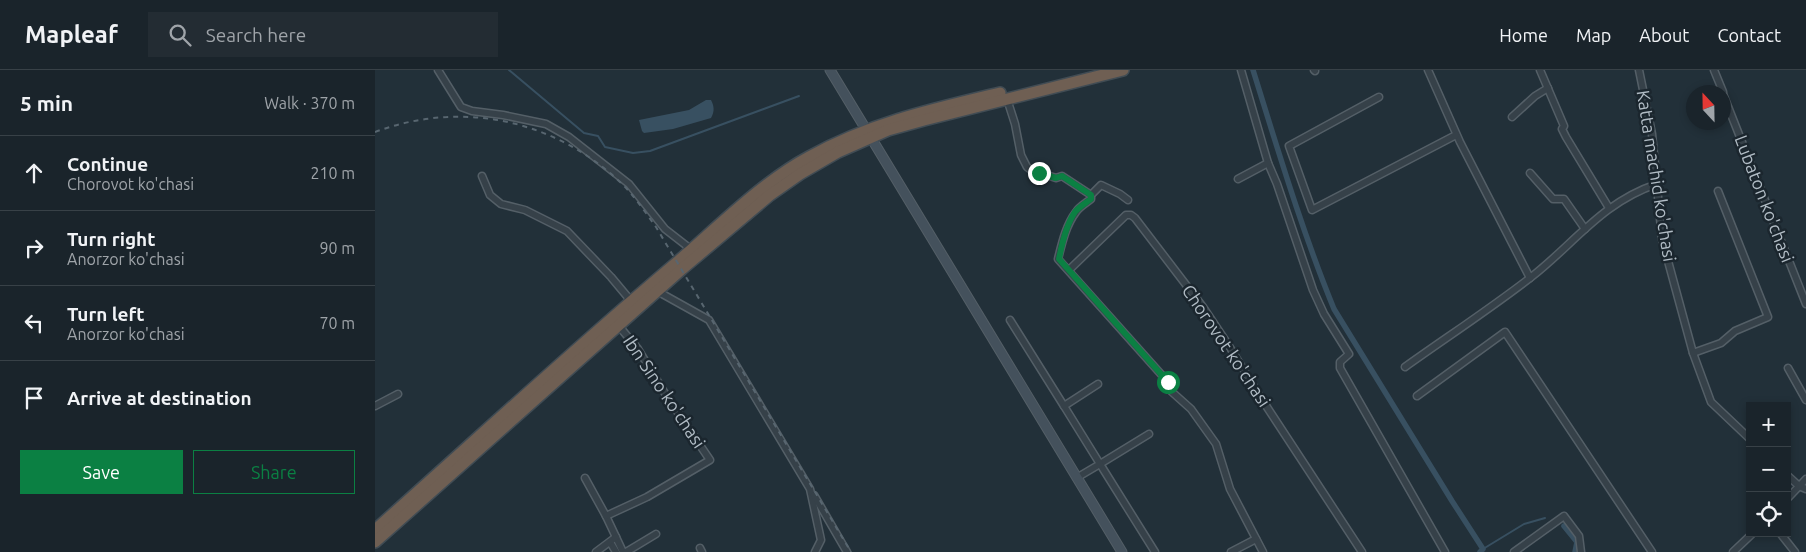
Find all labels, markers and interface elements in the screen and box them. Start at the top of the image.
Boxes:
search box [148,12,498,57]
text: Mapleaf [25,21,118,48]
icon: search [166,21,194,49]
text: Search here [206,24,306,46]
text: Home [1499,25,1548,45]
text: Map [1576,25,1611,45]
text: About [1639,25,1689,45]
text: Contact [1717,25,1781,45]
north arrow [1686,85,1731,130]
street label: Katta machid ko'chasi [1634,89,1680,263]
text: 5 min [20,91,73,115]
text: Walk · 370 m [264,94,355,112]
street label: Lubaton ko'chasi [1731,132,1798,265]
text: Continue [67,153,148,175]
icon: ahead [20,159,48,187]
route end [1028,162,1051,185]
text: 210 m [310,164,355,182]
text: Chorovot ko'chasi [67,175,194,193]
text: Turn right [67,228,155,250]
icon: right [20,234,48,262]
text: 90 m [319,239,355,257]
text: Anorzor ko'chasi [67,250,185,268]
street label: Chorovot ko'chasi [1179,281,1275,410]
text: Turn left [67,303,145,325]
icon: left [20,309,48,337]
text: 70 m [319,314,355,332]
text: Anorzor ko'chasi [67,325,185,343]
street label: Ibn Sino ko'chasi [620,331,710,452]
route start [1157,371,1180,394]
icon: arrive [20,384,48,412]
text: Arrive at destination [67,387,252,409]
map controls [1746,402,1791,537]
button: + [1746,402,1791,447]
button: − [1746,447,1791,492]
button: Save [20,450,183,494]
button: Share [193,450,355,494]
button: locate [1746,492,1791,537]

